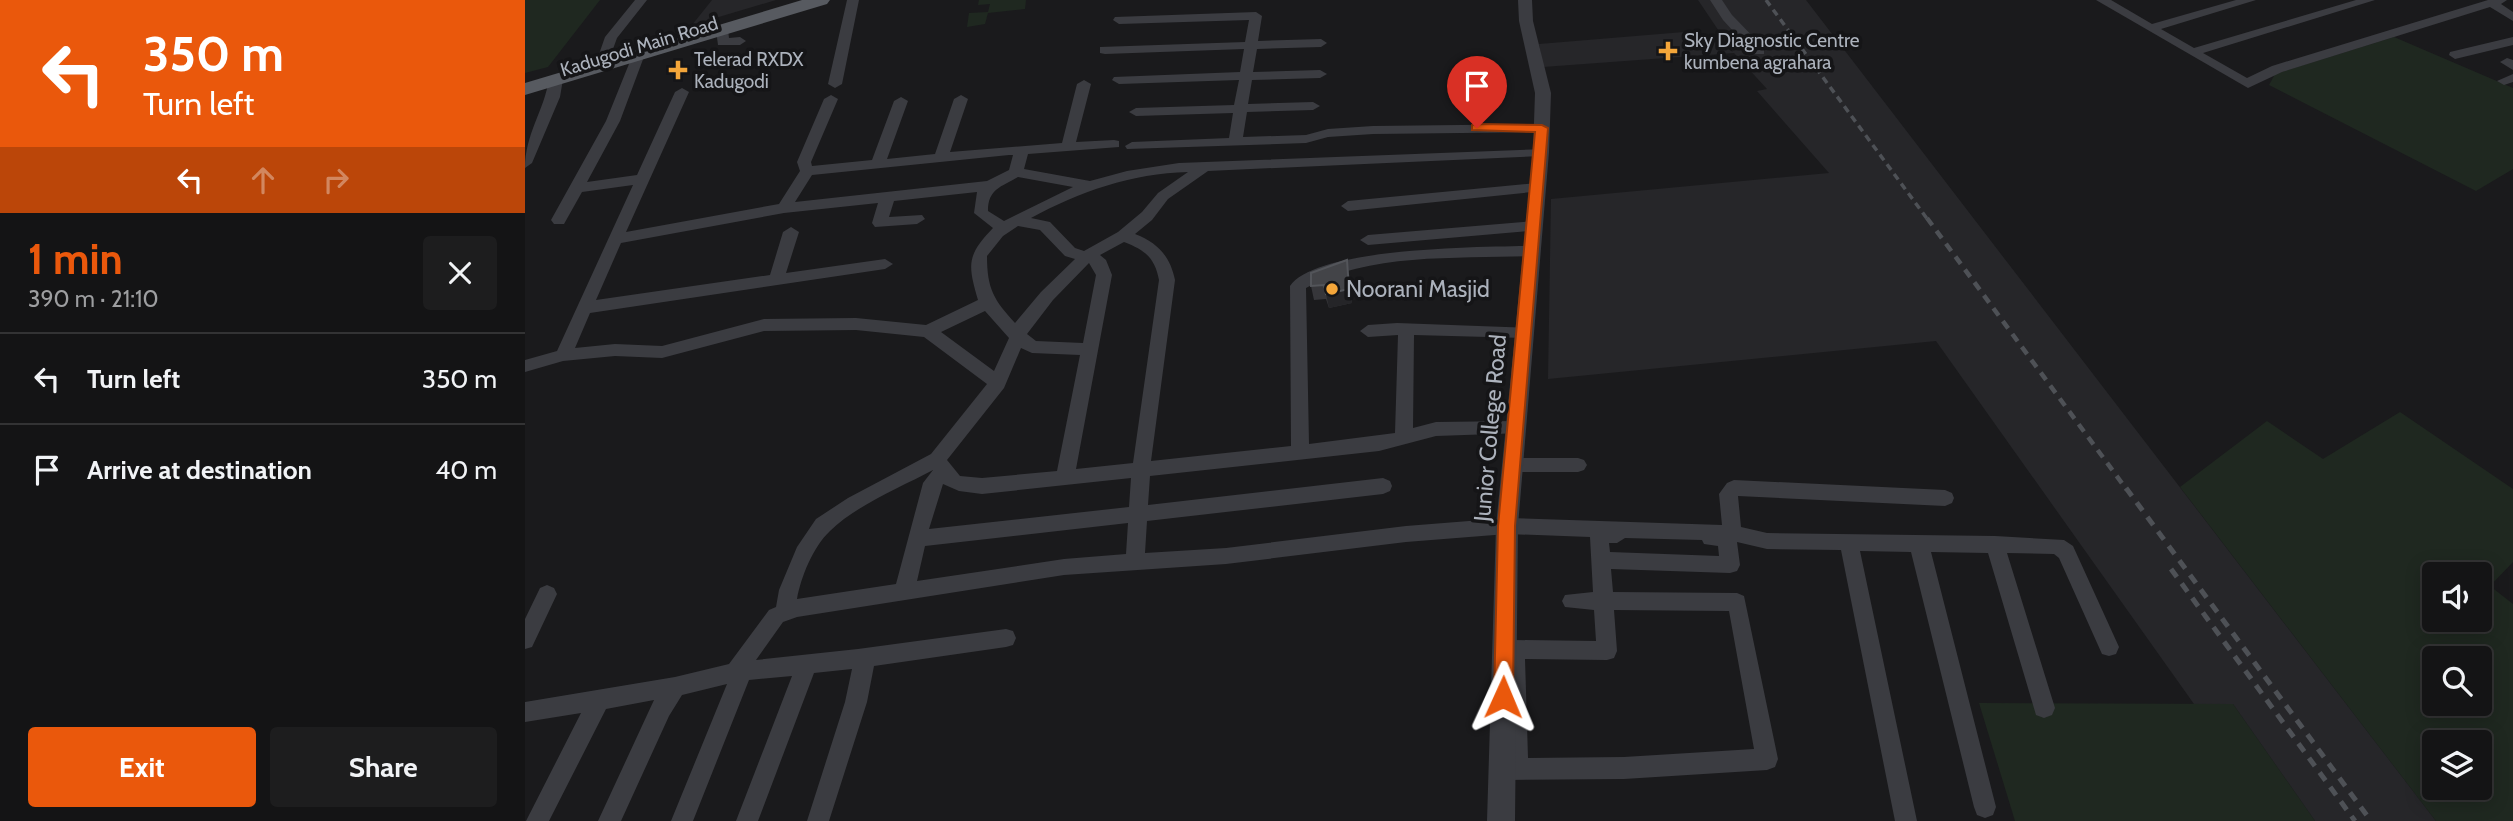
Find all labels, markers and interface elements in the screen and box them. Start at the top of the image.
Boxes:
street label: Kadugodi Main Road [558,12,721,81]
text: 350 m [143,24,284,83]
icon: left [28,28,119,119]
place label: Sky Diagnostic Centre kumbena agrahara [1684,29,1860,74]
marker: Sky Diagnostic Centre kumbena agrahara [1658,41,1678,61]
place label: Telerad RXDX Kadugodi [694,48,804,93]
pin [1447,56,1507,128]
marker: Telerad RXDX Kadugodi [668,60,688,80]
icon: arrive [1458,67,1496,105]
text: Turn left [143,84,254,123]
icon: left [171,161,209,199]
icon: ahead [244,161,282,199]
icon: right [317,161,355,199]
text: 1 min [28,233,123,285]
button: close [423,236,497,310]
place label: Noorani Masjid [1346,275,1490,303]
marker: Noorani Masjid [1324,281,1340,297]
text: 390 m · 21:10 [28,285,159,313]
street label: Junior College Road [1468,333,1512,524]
icon: left [28,360,66,398]
text: Turn left [87,363,180,395]
text: 350 m [422,363,497,395]
icon: arrive [28,451,66,489]
text: Arrive at destination [87,454,312,486]
text: 40 m [435,454,497,486]
map controls [2422,562,2492,800]
button: sound [2422,562,2492,632]
button: search [2422,646,2492,716]
position arrow [1466,660,1540,734]
button: Exit [28,727,256,807]
button: Share [270,727,497,807]
button: layers [2422,730,2492,800]

